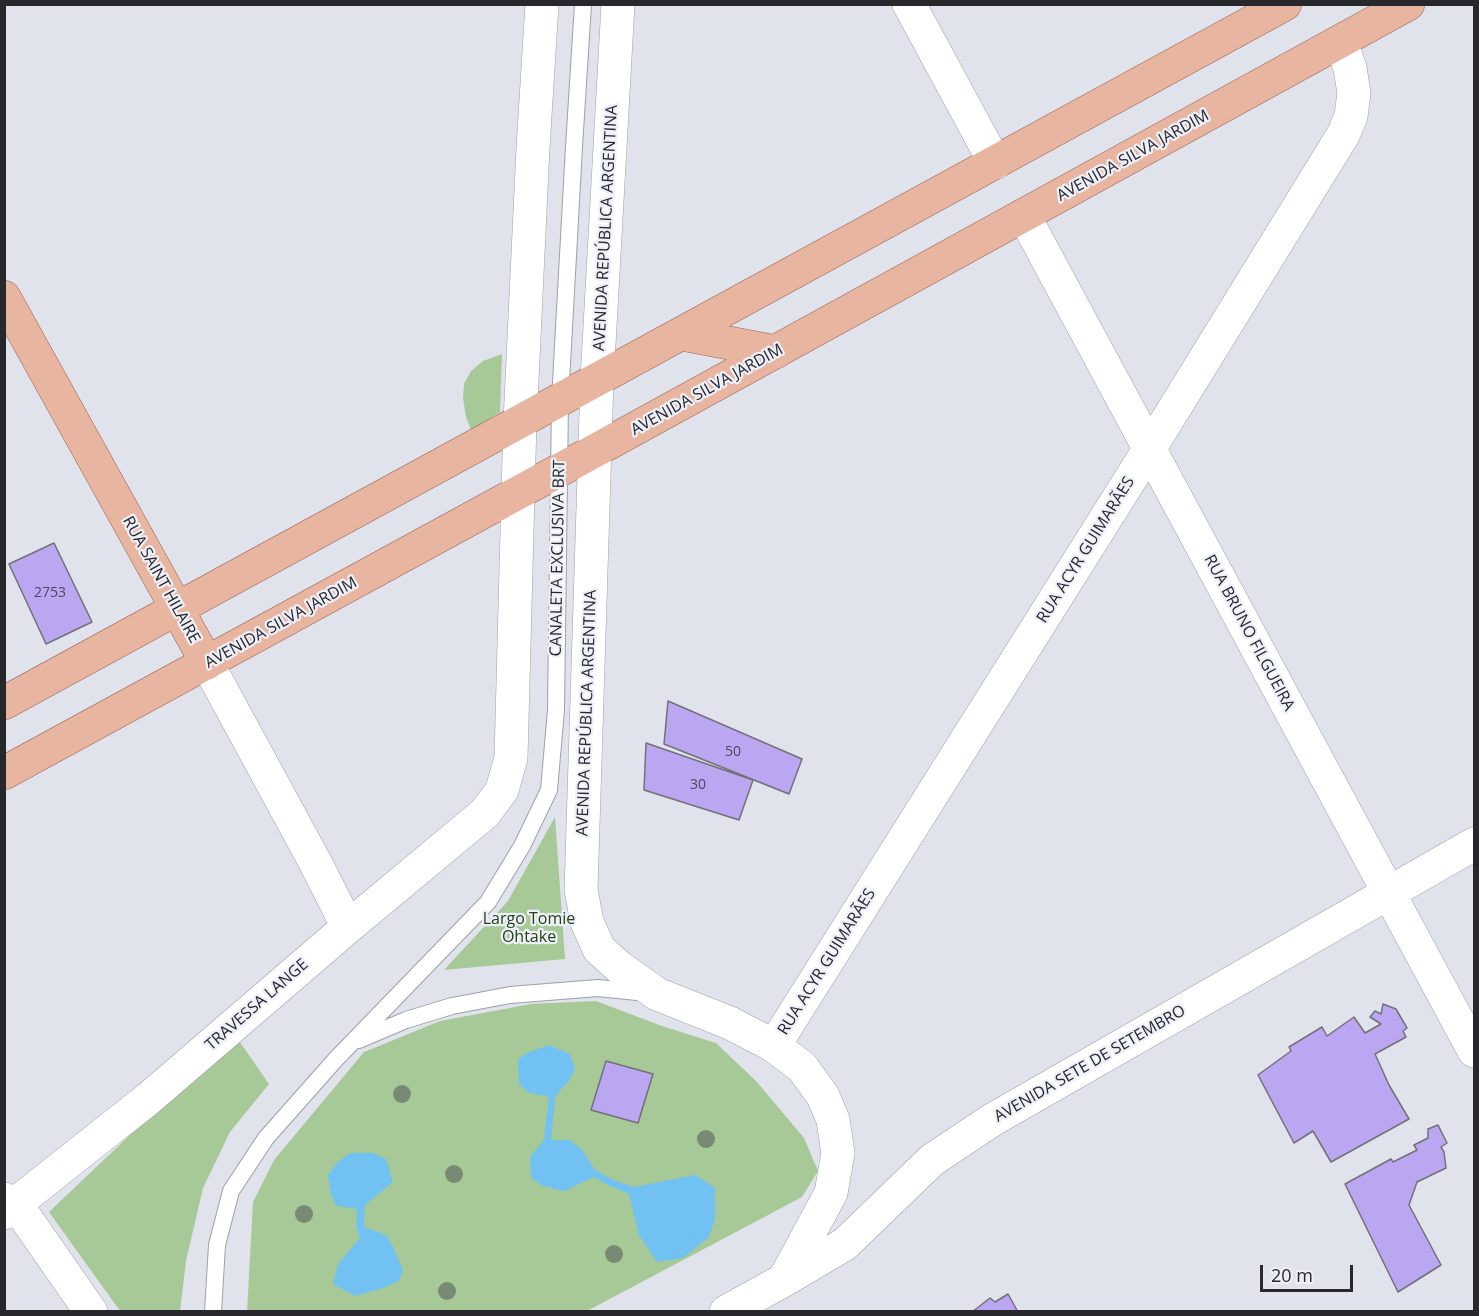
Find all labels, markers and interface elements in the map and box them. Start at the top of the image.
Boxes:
street label: AVENIDA REPÚBLICA ARGENTINA [590,104,622,352]
street label: AVENIDA SILVA JARDIM [1054,106,1212,206]
street label: AVENIDA SILVA JARDIM [628,340,786,440]
street label: CANALETA EXCLUSIVA BRT [547,459,569,657]
street label: RUA ACYR GUIMARÃES [1033,473,1139,627]
street label: RUA SAINT HILAIRE [118,513,204,647]
street label: RUA BRUNO FILGUEIRA [1200,552,1298,714]
street label: AVENIDA SILVA JARDIM [202,573,360,673]
house number: 2753 [34,585,66,601]
street label: AVENIDA REPÚBLICA ARGENTINA [573,589,601,837]
house number: 50 [725,744,741,760]
house number: 30 [690,777,706,793]
street label: RUA ACYR GUIMARÃES [774,885,880,1039]
park label: Largo Tomie Ohtake [483,909,575,947]
street label: TRAVESSA LANGE [202,955,312,1055]
street label: AVENIDA SETE DE SETEMBRO [991,1001,1189,1127]
scale bar [1263,1253,1356,1291]
text: 20 m [1271,1263,1313,1287]

